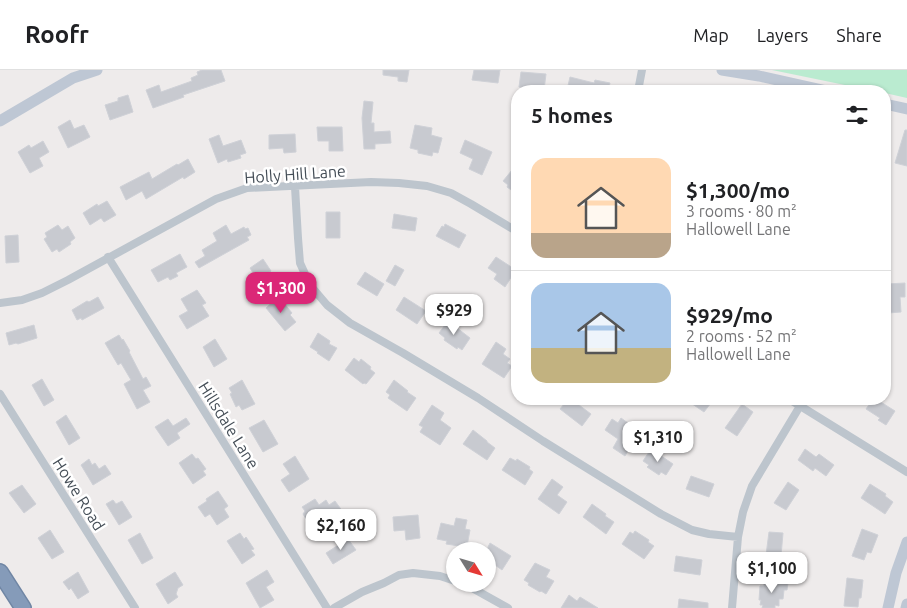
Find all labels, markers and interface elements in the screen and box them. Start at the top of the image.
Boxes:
text: Roofr [25,21,89,48]
text: Map [693,25,729,45]
text: Layers [757,25,808,45]
text: Share [836,25,882,45]
icon: filters [843,101,871,129]
text: 5 homes [531,103,613,127]
street label: Holly Hill Lane [244,161,346,187]
icon: home [571,178,631,238]
text: $1,300/mo [686,178,790,202]
text: 3 rooms · 80 m² [686,202,797,220]
text: Hallowell Lane [686,220,791,238]
pin: $1,300 [240,272,322,314]
text: $1,300 [256,279,306,297]
pin: $929 [424,294,484,336]
text: $929 [436,301,472,319]
icon: home [571,303,631,363]
text: $929/mo [686,303,773,327]
text: 2 rooms · 52 m² [686,327,797,345]
text: Hallowell Lane [686,345,791,363]
street label: Hillsdale Lane [195,378,263,472]
pin: $1,310 [617,420,699,463]
text: $1,310 [633,428,683,446]
street label: Howe Road [50,454,108,534]
pin: $2,160 [300,508,382,551]
text: $2,160 [316,516,366,534]
north arrow [446,542,496,592]
map controls [446,542,496,592]
pin: $1,100 [731,552,813,594]
text: $1,100 [747,559,797,577]

